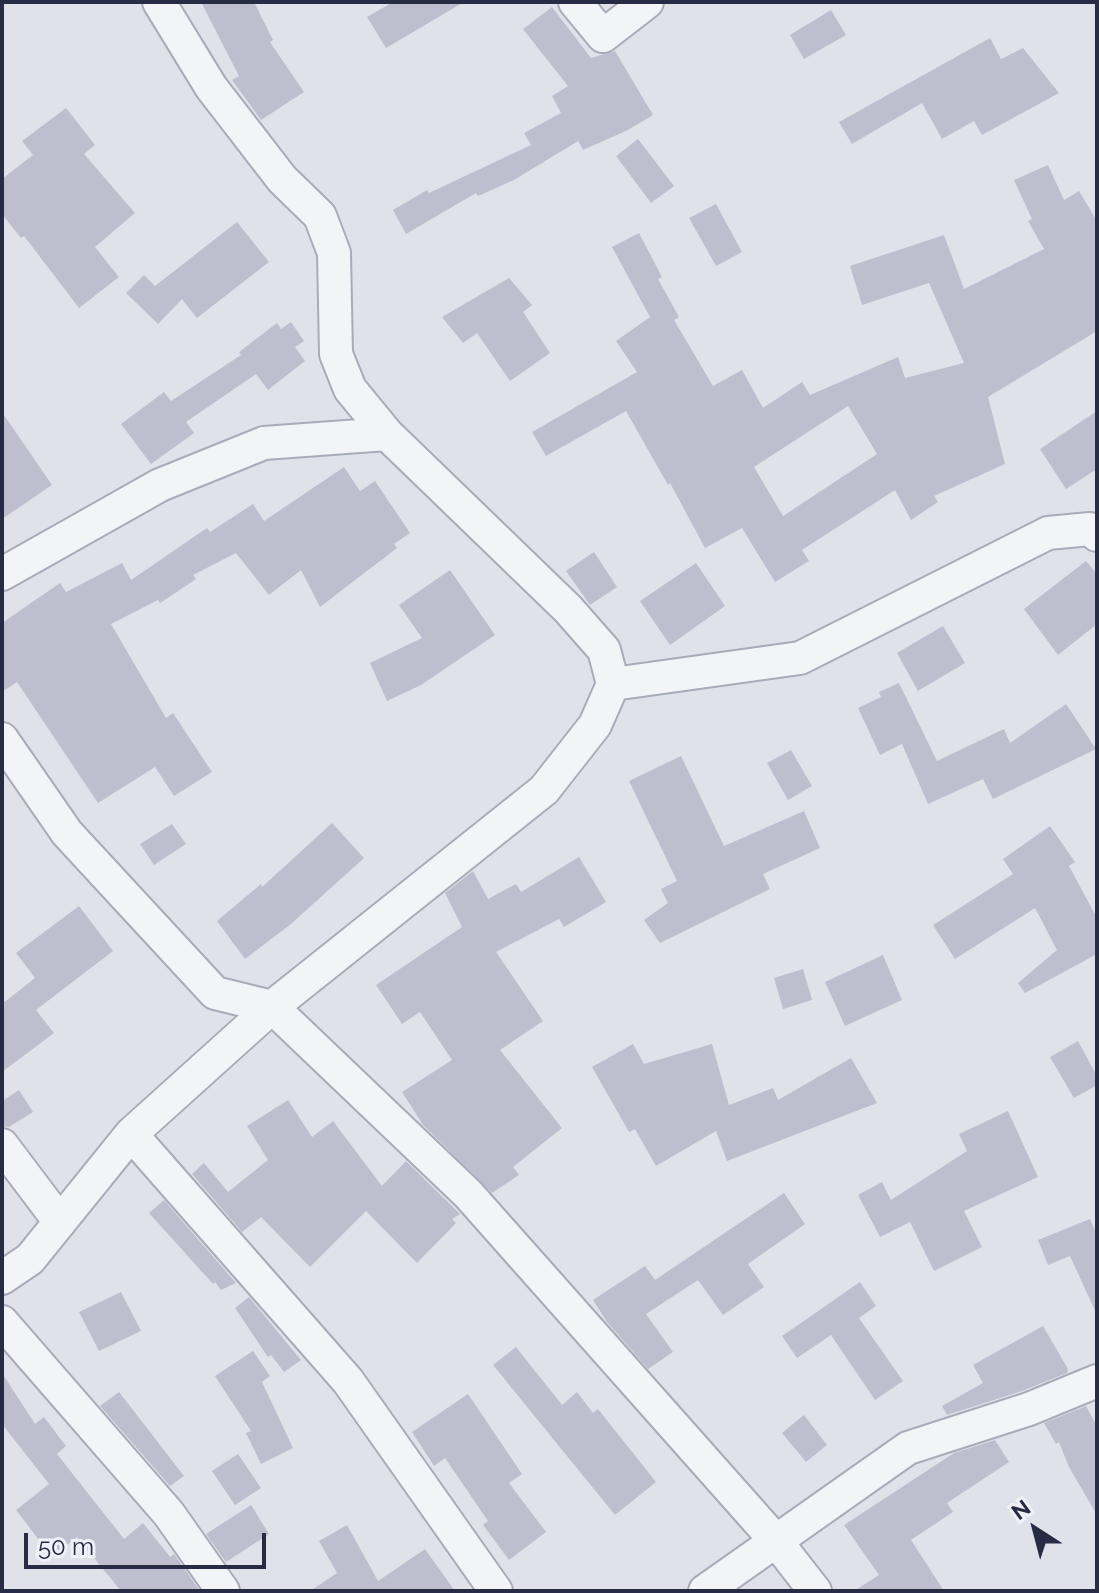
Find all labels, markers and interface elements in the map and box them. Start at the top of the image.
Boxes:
north arrow [995,1489,1075,1569]
text: N [1006,1494,1035,1525]
scale bar [28,1517,270,1567]
text: 50 m [38,1532,94,1561]

